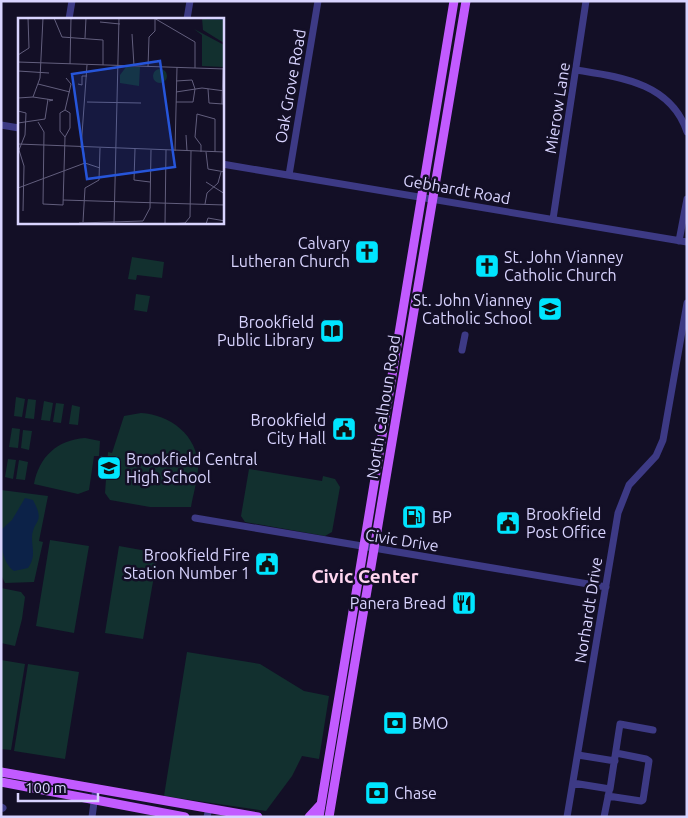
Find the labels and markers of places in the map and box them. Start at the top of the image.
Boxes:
place label: Calvary Lutheran Church [231,234,350,270]
church icon: Calvary Lutheran Church [354,239,380,265]
place label: St. John Vianney Catholic Church [504,248,624,284]
church icon: St. John Vianney Catholic Church [474,253,500,279]
place label: St. John Vianney Catholic School [413,291,532,327]
school or university icon: St. John Vianney Catholic School [537,296,563,322]
place label: Brookfield Public Library [217,313,314,349]
library icon: Brookfield Public Library [319,318,345,344]
place label: Brookfield City Hall [251,411,326,447]
public building icon: Brookfield City Hall [331,416,357,442]
place label: Brookfield Central High School [126,450,258,486]
school or university icon: Brookfield Central High School [96,455,122,481]
fuel station icon: BP [401,504,427,530]
place label: Brookfield Post Office [526,505,606,541]
place label: BP [432,508,452,526]
public building icon: Brookfield Post Office [495,510,521,536]
place label: Brookfield Fire Station Number 1 [123,546,250,582]
public building icon: Brookfield Fire Station Number 1 [254,551,280,577]
restaurant icon: Panera Bread [451,590,477,616]
place label: Panera Bread [350,594,446,612]
bank icon: BMO [382,710,408,736]
place label: BMO [412,714,448,732]
bank icon: Chase [364,780,390,806]
place label: Chase [394,784,437,802]

